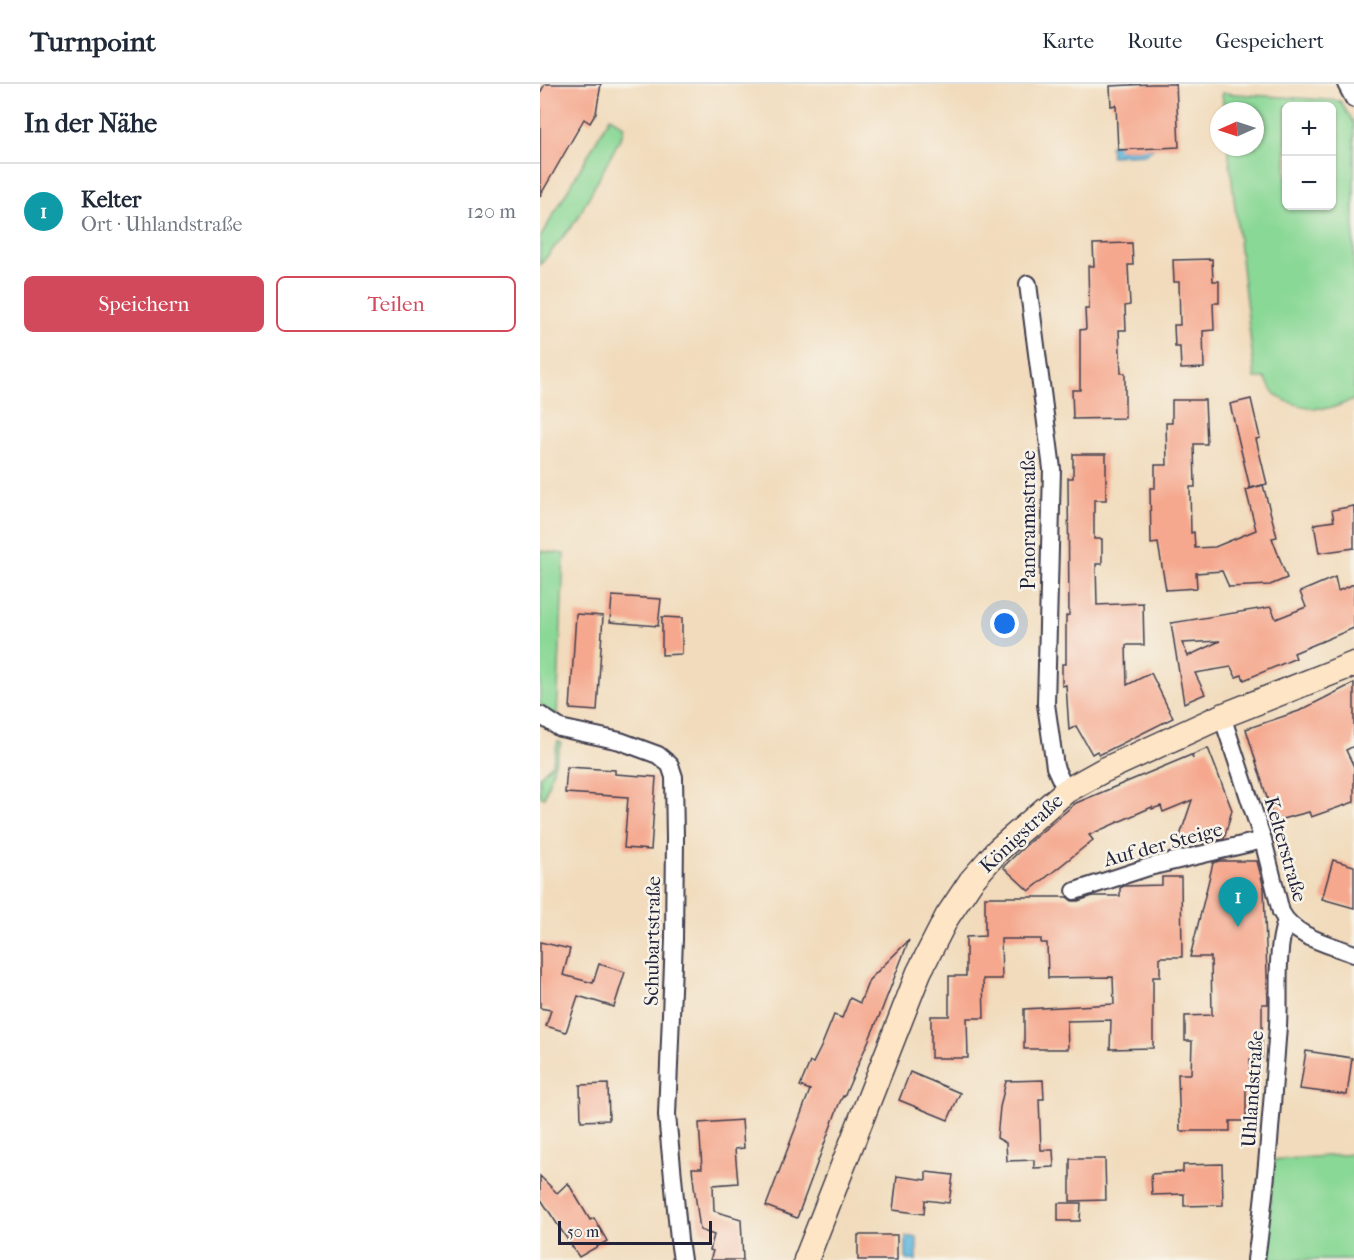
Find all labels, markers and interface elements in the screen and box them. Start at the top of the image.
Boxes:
text: Turnpoint [30,25,156,58]
text: Karte [1042,29,1094,53]
text: Route [1127,29,1182,53]
text: Gespeichert [1215,29,1324,53]
north arrow [1210,102,1264,156]
map controls [1282,102,1336,210]
button: + [1282,102,1336,156]
text: In der Nähe [24,108,157,139]
button: − [1282,156,1336,210]
text: Kelter [81,187,141,213]
text: 1 [40,200,47,223]
text: 120 m [467,200,516,223]
text: Ort · Uhlandstraße [81,213,242,236]
button: Speichern [24,276,264,332]
button: Teilen [276,276,516,332]
street label: Panoramastraße [1017,450,1040,590]
your location [990,609,1019,638]
street label: Königstraße [975,789,1068,878]
street label: Kelterstraße [1260,794,1311,904]
street label: Auf der Steige [1100,818,1225,872]
street label: Schubartstraße [640,876,665,1006]
pin: 1 [1218,878,1258,927]
street label: Uhlandstraße [1237,1030,1268,1148]
scale bar [558,1218,712,1246]
text: 50 m [567,1222,599,1241]

